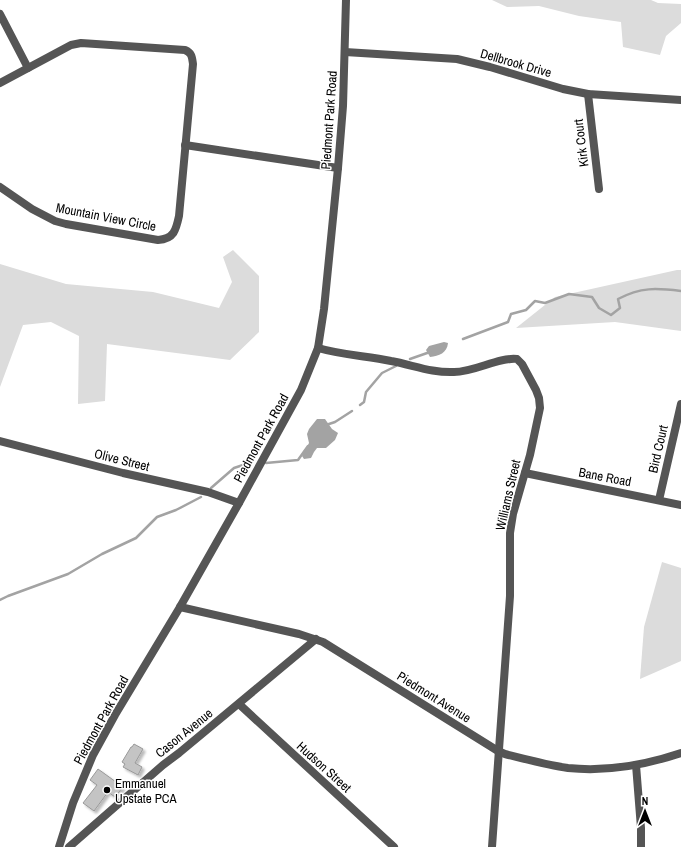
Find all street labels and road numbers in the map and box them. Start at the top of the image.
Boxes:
street label: Dellbrook Drive [478,45,554,81]
street label: Piedmont Park Road [317,70,341,170]
street label: Kirk Court [570,118,592,168]
street label: Mountain View Circle [54,199,158,235]
street label: Piedmont Park Road [230,391,292,485]
street label: Bird Court [644,423,672,475]
street label: Olive Street [93,445,151,475]
street label: Williams Street [492,458,524,532]
street label: Bane Road [577,464,633,490]
street label: Piedmont Avenue [394,668,474,726]
street label: Piedmont Park Road [70,673,132,767]
street label: Cason Avenue [152,705,216,761]
street label: Hudson Street [293,738,355,796]

